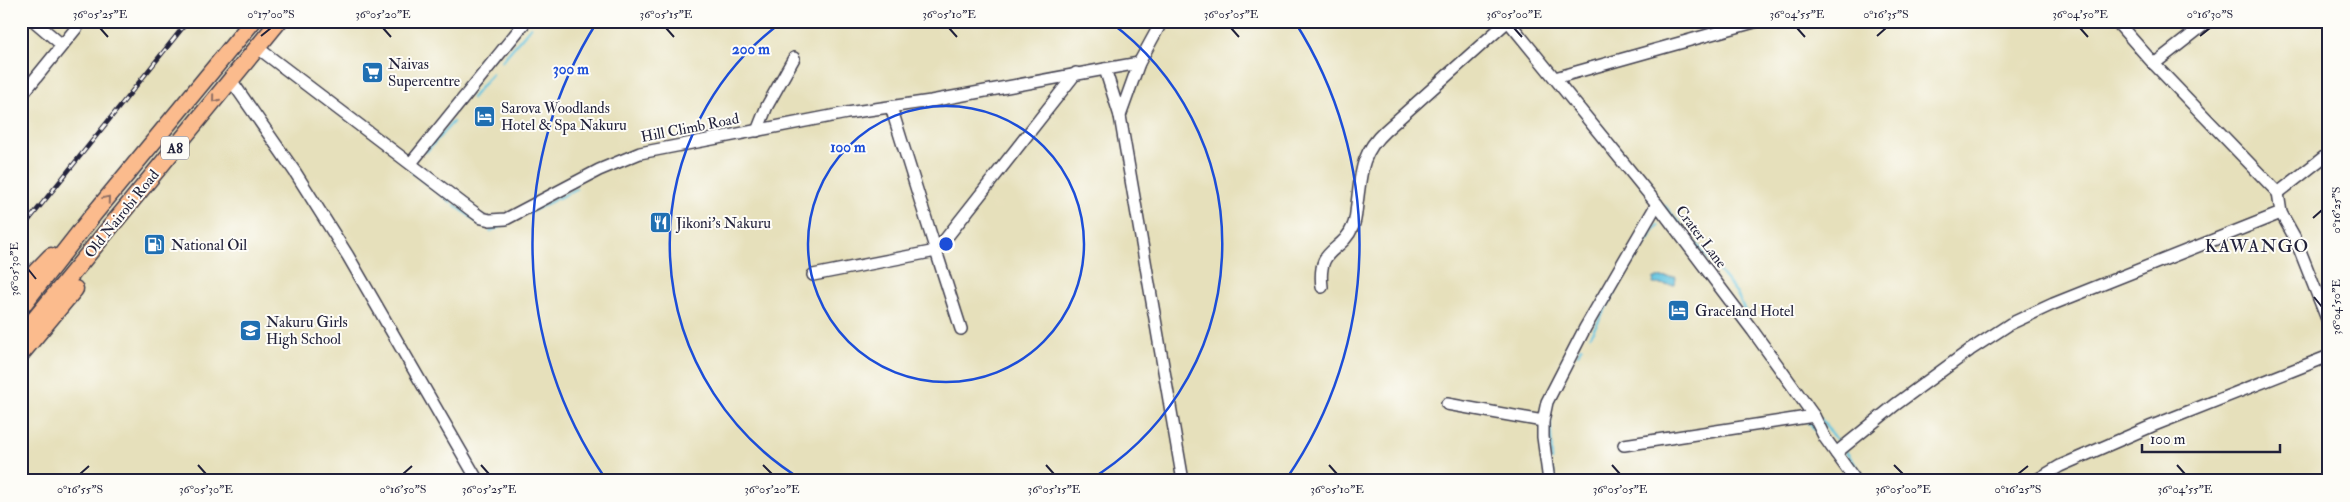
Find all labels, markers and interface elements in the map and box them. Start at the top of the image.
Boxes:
text: 36°05'25"E [73,7,128,22]
text: 0°17'00"S [247,7,295,22]
text: 36°05'20"E [355,7,411,22]
text: 36°05'15"E [640,7,693,22]
text: 36°05'10"E [922,7,976,22]
text: 36°05'05"E [1204,7,1259,22]
text: 36°05'00"E [1486,7,1542,22]
text: 36°04'55"E [1770,7,1825,22]
text: 0°16'35"S [1863,7,1909,22]
text: 36°04'50"E [2052,7,2108,22]
text: 0°16'30"S [2187,7,2233,22]
text: 200 m [732,40,770,59]
place label: Naivas Supercentre [388,55,460,92]
text: 300 m [553,60,589,79]
supermarket icon: Naivas Supercentre [360,61,384,85]
one-way arrow [211,94,220,103]
place label: Sarova Woodlands Hotel & Spa Nakuru [501,99,627,136]
hotel icon: Sarova Woodlands Hotel & Spa Nakuru [473,105,497,129]
street label: Hill Climb Road [639,109,741,147]
road number: A8 [161,136,189,160]
text: 100 m [830,138,866,157]
street label: Old Nairobi Road [81,165,164,262]
text: 0°16'25"S [2329,187,2344,233]
one-way arrow [101,196,109,205]
street label: Crater Lane [1671,202,1731,272]
restaurant icon: Jikoni’s Nakuru [648,211,672,235]
place label: Jikoni’s Nakuru [675,214,771,234]
fuel station icon: National Oil [143,233,167,257]
centre of rings [937,235,955,253]
district label: KAWANGO [2205,235,2309,258]
place label: National Oil [171,236,247,255]
text: 36°05'30"E [7,242,22,296]
text: 36°04'50"E [2329,279,2344,335]
hotel icon: Graceland Hotel [1667,299,1691,323]
place label: Graceland Hotel [1695,302,1794,321]
place label: Nakuru Girls High School [266,313,348,349]
school or university icon: Nakuru Girls High School [238,319,262,343]
scale bar [2142,422,2280,454]
text: 100 m [2150,430,2186,449]
text: 0°16'55"S [57,482,103,497]
text: 36°05'30"E [179,482,233,497]
text: 0°16'50"S [380,482,426,497]
text: 36°05'25"E [462,482,517,497]
text: 36°05'20"E [744,482,800,497]
text: 36°05'15"E [1028,482,1081,497]
text: 36°05'10"E [1310,482,1364,497]
text: 36°05'05"E [1593,482,1648,497]
text: 36°05'00"E [1875,482,1931,497]
text: 0°16'25"S [1995,482,2041,497]
text: 36°04'55"E [2158,482,2213,497]

